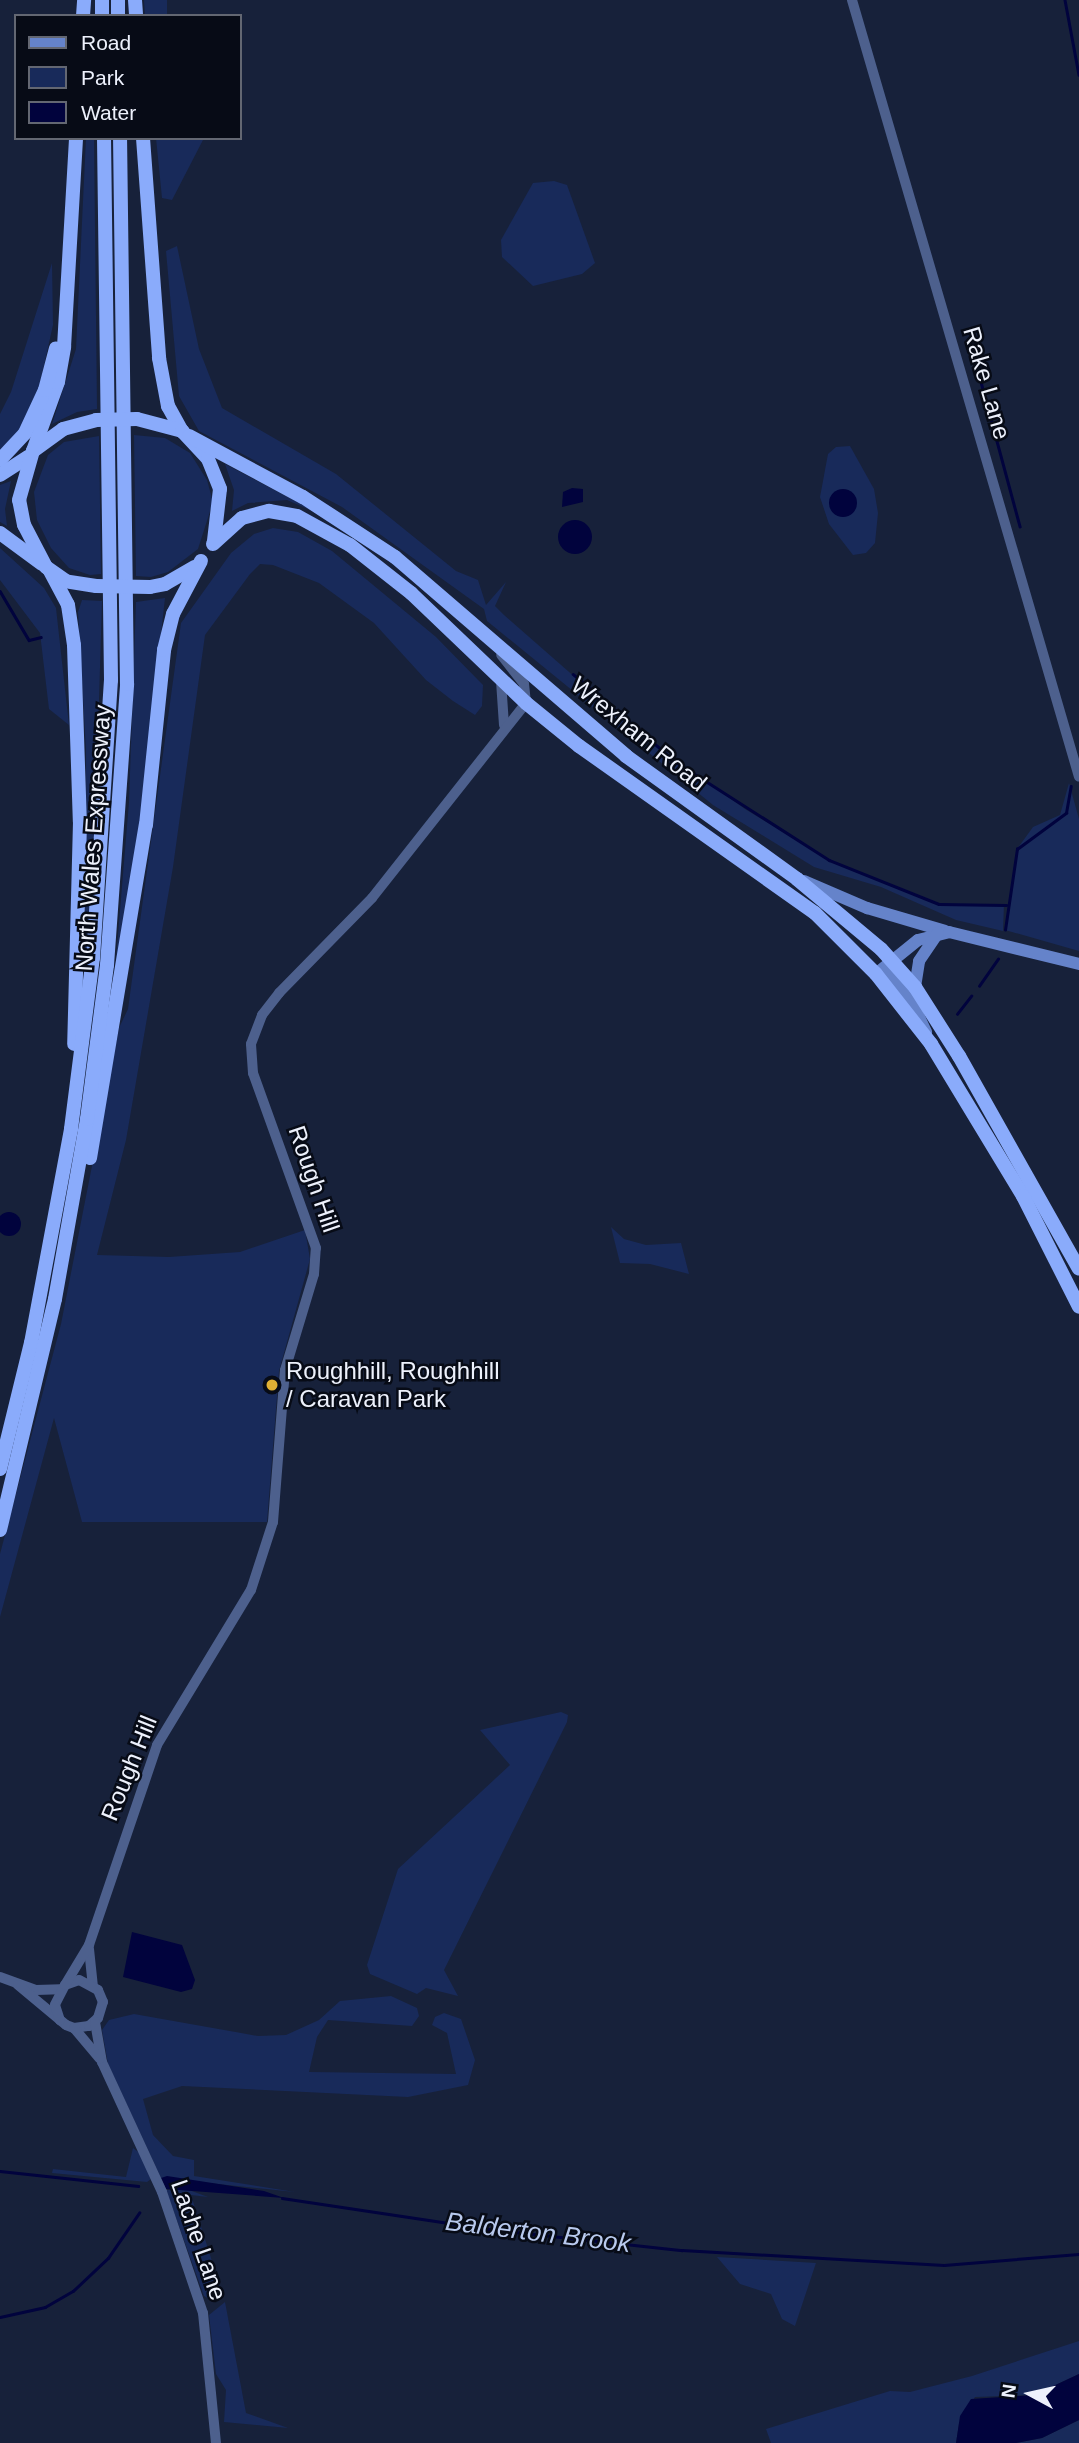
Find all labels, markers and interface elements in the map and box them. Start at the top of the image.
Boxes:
legend [14,14,242,140]
text: Road [81,31,131,54]
text: Park [81,66,124,89]
text: Water [81,101,136,124]
street label: Rake Lane [957,323,1017,443]
street label: Wrexham Road [565,670,713,798]
street label: North Wales Expressway [69,704,117,972]
street label: Rough Hill [282,1122,346,1236]
place label: Roughhill, Roughhill / Caravan Park [286,1357,499,1413]
marker: Roughhill, Roughhill / Caravan Park [264,1377,280,1393]
street label: Rough Hill [95,1711,163,1825]
street label: Lache Lane [165,2176,233,2304]
water label: Balderton Brook [444,2206,632,2260]
north arrow [995,2359,1065,2429]
text: N [997,2383,1020,2399]

